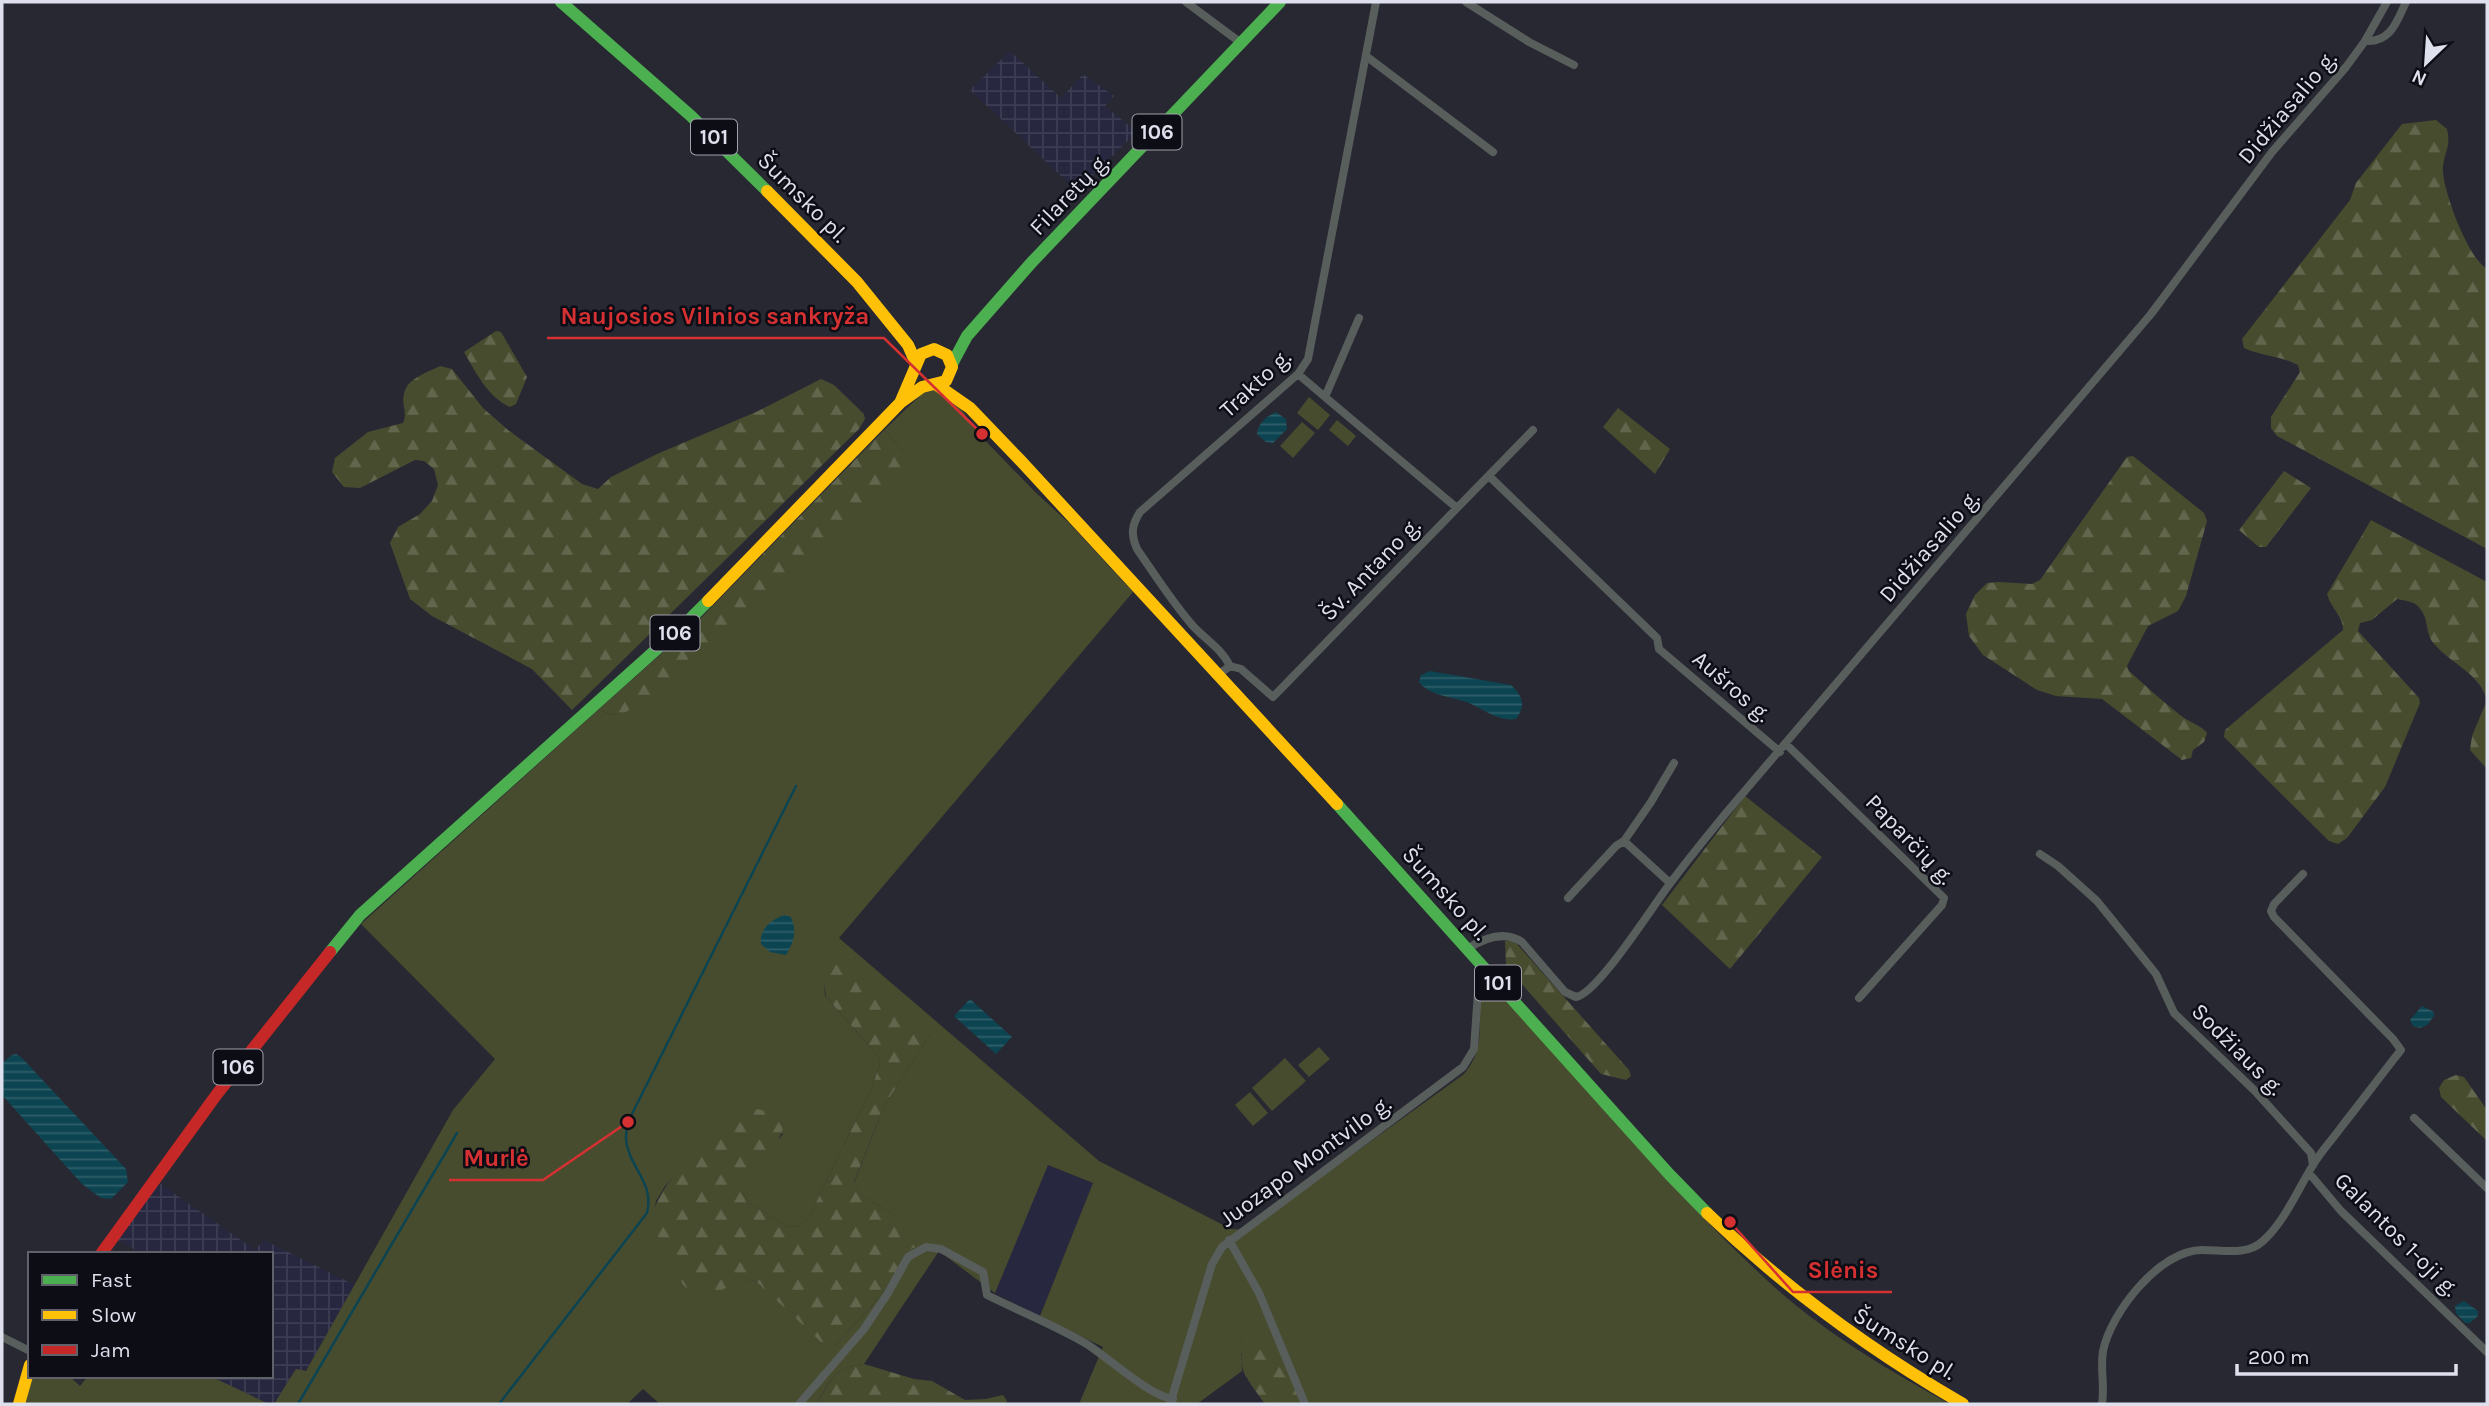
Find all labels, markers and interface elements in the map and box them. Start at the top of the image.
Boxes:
north arrow [2391,28,2461,98]
street label: Didžiasalio g. [2232,45,2342,169]
text: N [2408,65,2430,90]
road number: 106 [1132,114,1182,150]
road number: 101 [691,120,737,154]
street label: Šumsko pl. [752,147,853,248]
street label: Filaretų g. [1024,148,1115,241]
callout: Naujosios Vilnios sankryža [547,293,884,338]
text: Naujosios Vilnios sankryža [561,302,869,330]
street label: Trakto g. [1214,344,1297,423]
street label: Didžiasalio g. [1874,485,1985,608]
street label: Šv. Antano g. [1315,512,1426,626]
road number: 106 [650,616,700,650]
street label: Aušros g. [1687,645,1776,728]
street label: Paparčių g. [1860,789,1959,890]
street label: Šumsko pl. [1397,841,1495,946]
road number: 101 [1475,965,1521,1000]
street label: Sodžiaus g. [2186,998,2289,1101]
road number: 106 [214,1050,262,1084]
street label: Juozapo Montvilo g. [1214,1090,1396,1233]
callout: Murlė [449,1135,543,1180]
text: Murlė [463,1144,529,1172]
street label: Galantos 1-oji g. [2329,1167,2464,1302]
callout: Slėnis [1793,1247,1892,1292]
legend [28,1252,273,1378]
text: Slėnis [1808,1256,1878,1284]
text: Fast [91,1268,132,1292]
street label: Šumsko pl. [1848,1301,1961,1386]
text: Slow [91,1303,136,1327]
scale bar [2237,1332,2456,1376]
text: Jam [91,1338,131,1362]
text: 200 m [2248,1345,2310,1369]

